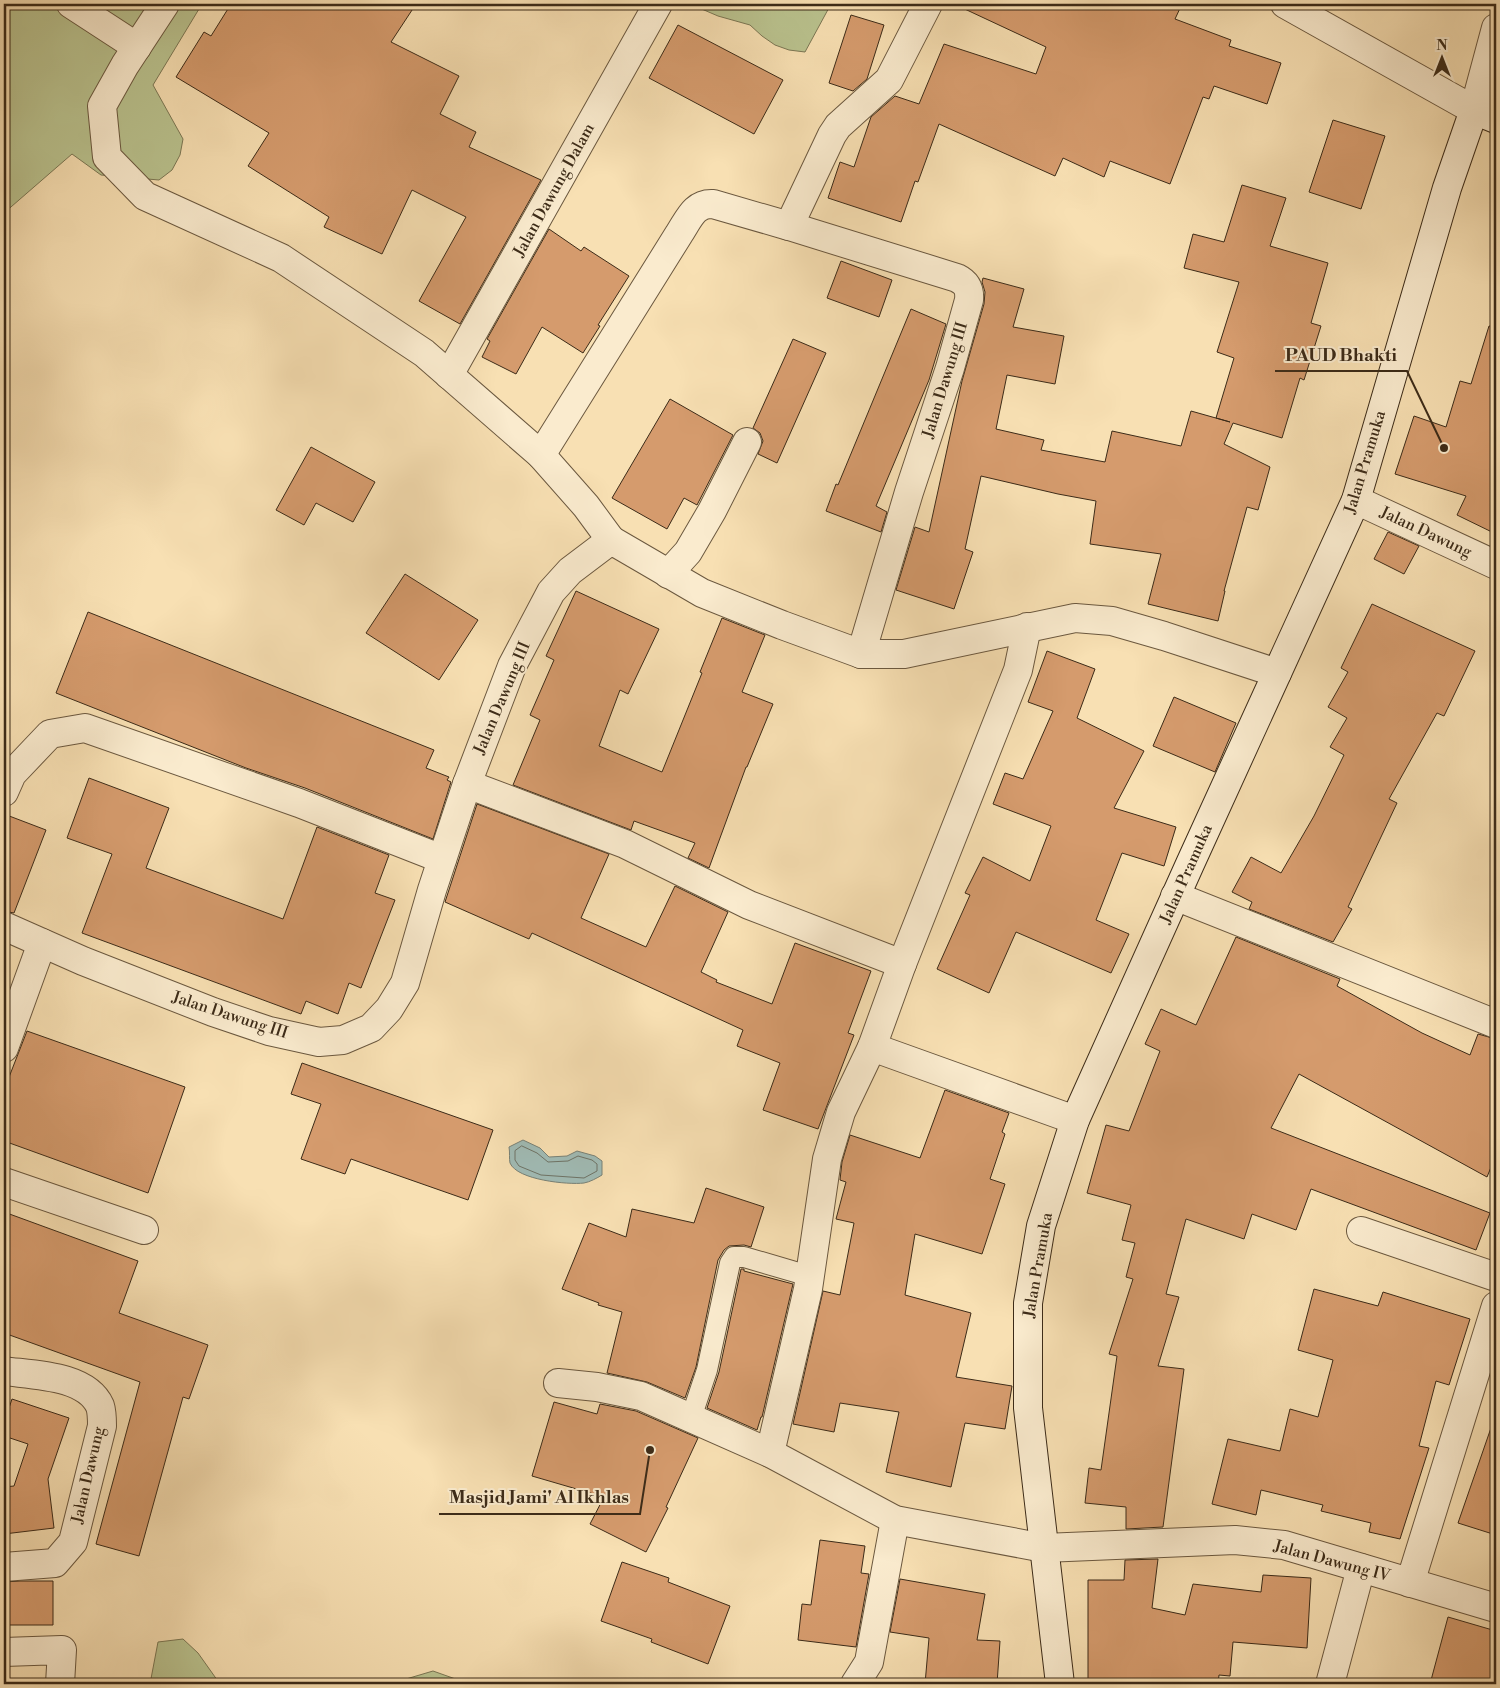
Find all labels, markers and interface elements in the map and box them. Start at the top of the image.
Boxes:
north arrow [1418,32,1468,82]
text: N [1436,37,1448,55]
street label: Jalan Dawung Dalam [509,120,599,261]
street label: Jalan Dawung III [918,319,972,441]
callout: PAUD Bhakti [1275,338,1407,371]
text: PAUD Bhakti [1285,344,1397,367]
street label: Jalan Pramuka [1340,407,1390,517]
street label: Jalan Dawung [1376,502,1476,562]
street label: Jalan Dawung III [469,639,535,758]
street label: Jalan Pramuka [1155,820,1217,928]
street label: Jalan Dawung III [169,987,290,1043]
street label: Jalan Pramuka [1019,1210,1057,1320]
street label: Jalan Dawung [67,1424,109,1526]
callout: Masjid Jami' Al Ikhlas [439,1481,640,1514]
text: Masjid Jami' Al Ikhlas [449,1486,629,1509]
street label: Jalan Dawung IV [1271,1536,1393,1586]

